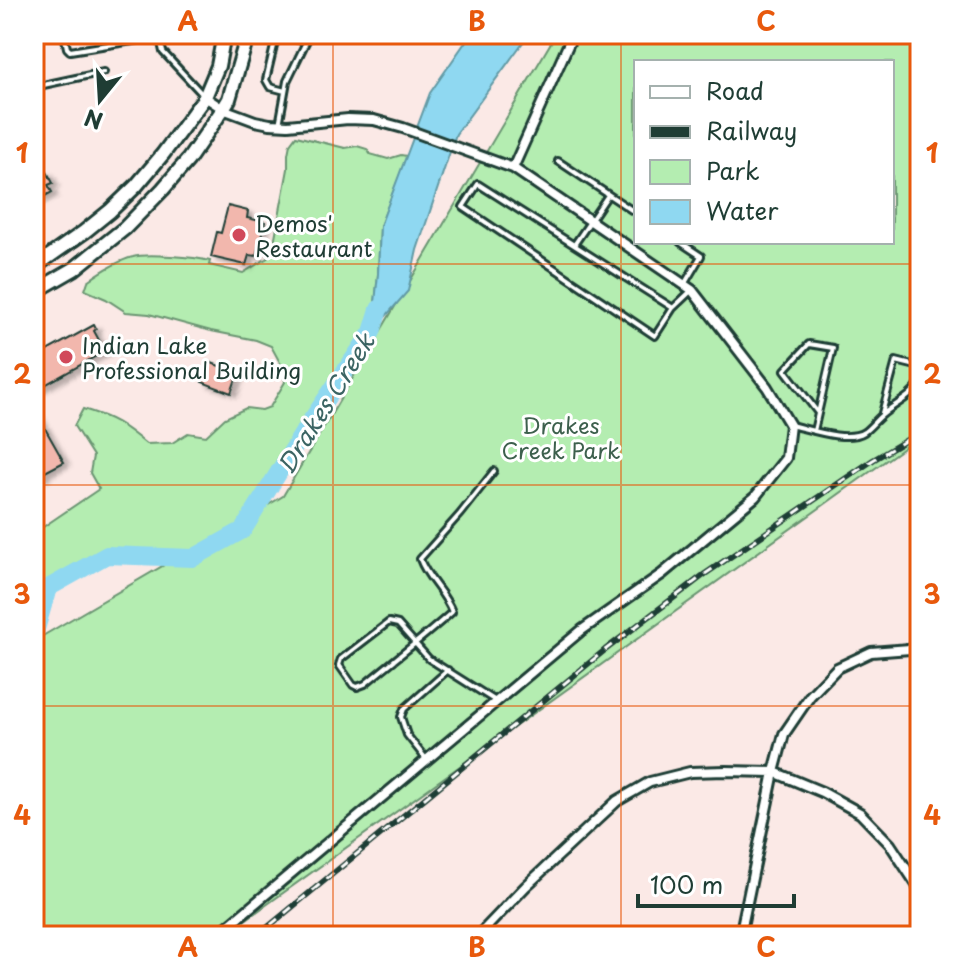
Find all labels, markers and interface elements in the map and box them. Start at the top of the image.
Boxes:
text: A [178,1,198,40]
text: B [468,1,486,40]
text: C [756,1,776,40]
north arrow [60,60,140,140]
legend [634,60,894,244]
text: Road [706,72,764,108]
text: N [80,102,107,139]
text: Railway [706,112,797,148]
text: 1 [16,133,28,172]
text: 1 [926,133,938,172]
text: Park [706,152,760,188]
text: Water [706,192,779,228]
place label: Demos' Restaurant [255,206,373,264]
marker: Demos' Restaurant [230,226,248,244]
water label: Drakes Creek [267,325,383,480]
place label: Indian Lake Professional Building [82,328,301,386]
marker: Indian Lake Professional Building [57,348,75,366]
text: 2 [13,354,31,393]
text: 2 [923,354,941,393]
park label: Drakes Creek Park [502,408,620,466]
text: 3 [13,574,31,613]
text: 3 [923,574,941,613]
text: 4 [13,795,31,834]
text: 4 [923,795,941,834]
scale bar [638,858,794,908]
text: 100 m [650,866,723,902]
text: A [178,927,198,966]
text: B [468,927,486,966]
text: C [756,927,776,966]

